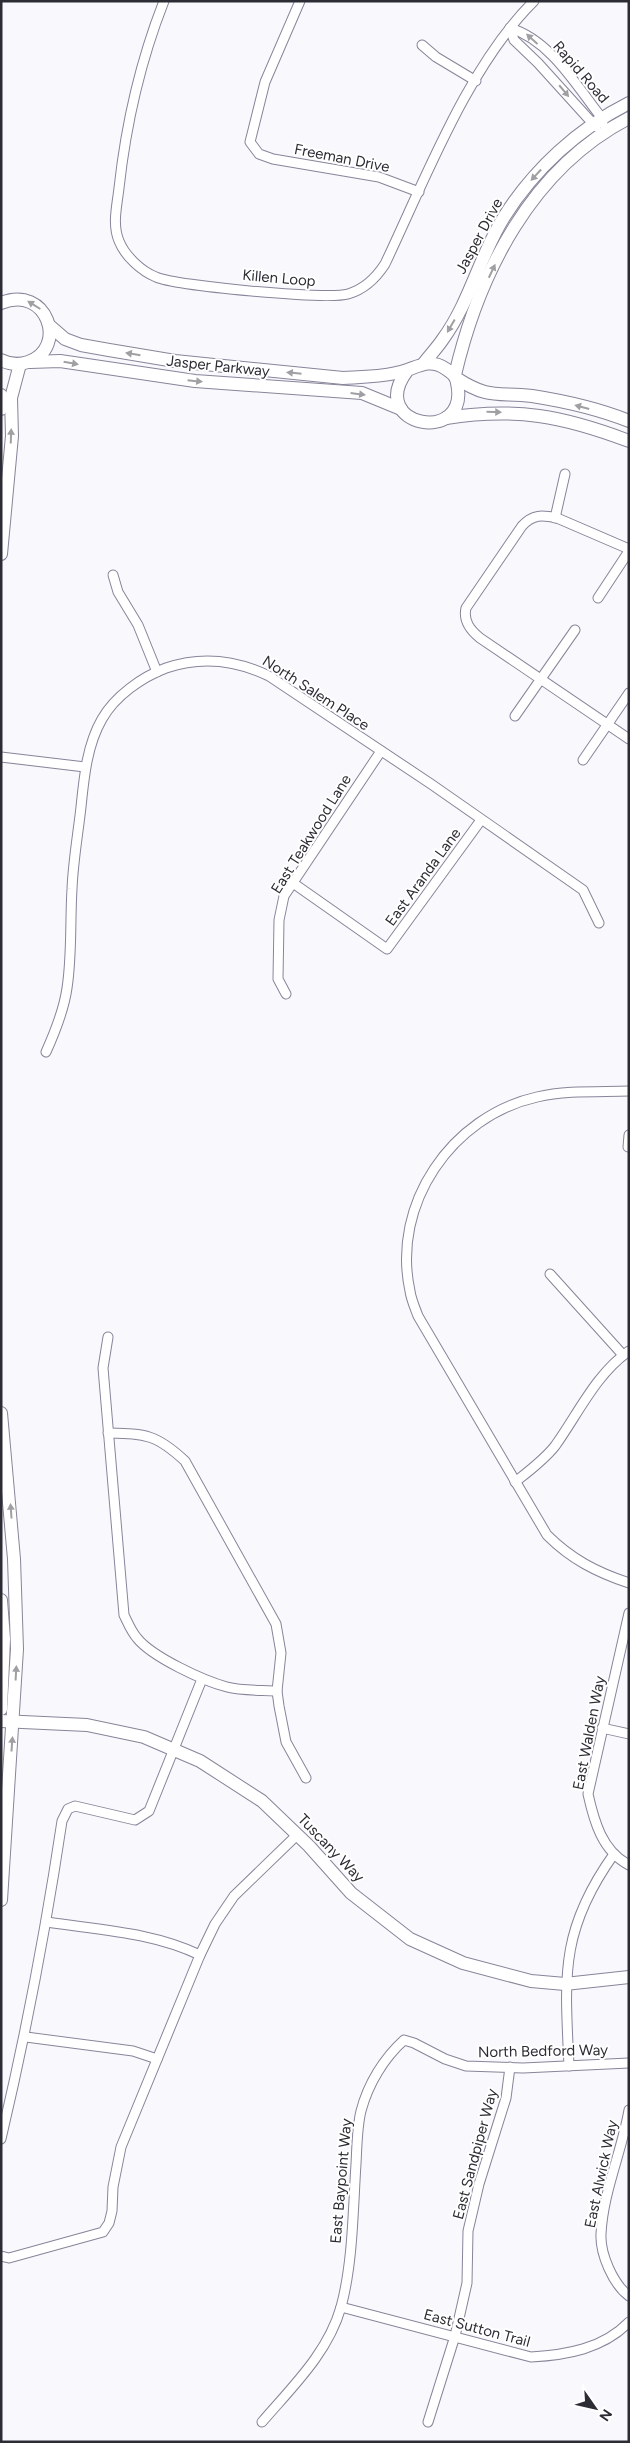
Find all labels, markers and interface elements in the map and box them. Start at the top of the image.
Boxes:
one-way arrow [526,33,539,44]
street label: Rapid Road [549,37,613,107]
one-way arrow [558,84,569,97]
street label: Freeman Drive [293,140,391,176]
one-way arrow [530,169,542,181]
street label: Jasper Drive [452,195,506,277]
one-way arrow [488,264,496,278]
street label: Killen Loop [242,266,317,290]
one-way arrow [27,300,41,309]
one-way arrow [447,319,455,333]
one-way arrow [125,350,141,358]
street label: Jasper Parkway [165,352,271,380]
one-way arrow [63,359,79,367]
one-way arrow [286,369,302,377]
one-way arrow [187,377,203,385]
one-way arrow [350,390,366,398]
one-way arrow [575,403,590,411]
one-way arrow [487,409,503,417]
one-way arrow [8,428,16,444]
street label: North Salem Place [259,652,373,734]
street label: East Teakwood Lane [267,771,355,897]
street label: East Aranda Lane [382,825,464,929]
one-way arrow [6,1502,14,1518]
one-way arrow [12,1665,20,1681]
street label: East Walden Way [569,1674,609,1792]
one-way arrow [8,1736,16,1752]
street label: Tuscany Way [294,1810,368,1886]
street label: North Bedford Way [478,2041,608,2061]
street label: East Sandpiper Way [449,2087,501,2221]
street label: East Baypoint Way [327,2118,355,2244]
street label: East Alwick Way [581,2118,621,2230]
street label: East Sutton Trail [422,2305,532,2351]
north arrow [570,2383,620,2433]
text: N [595,2406,615,2424]

